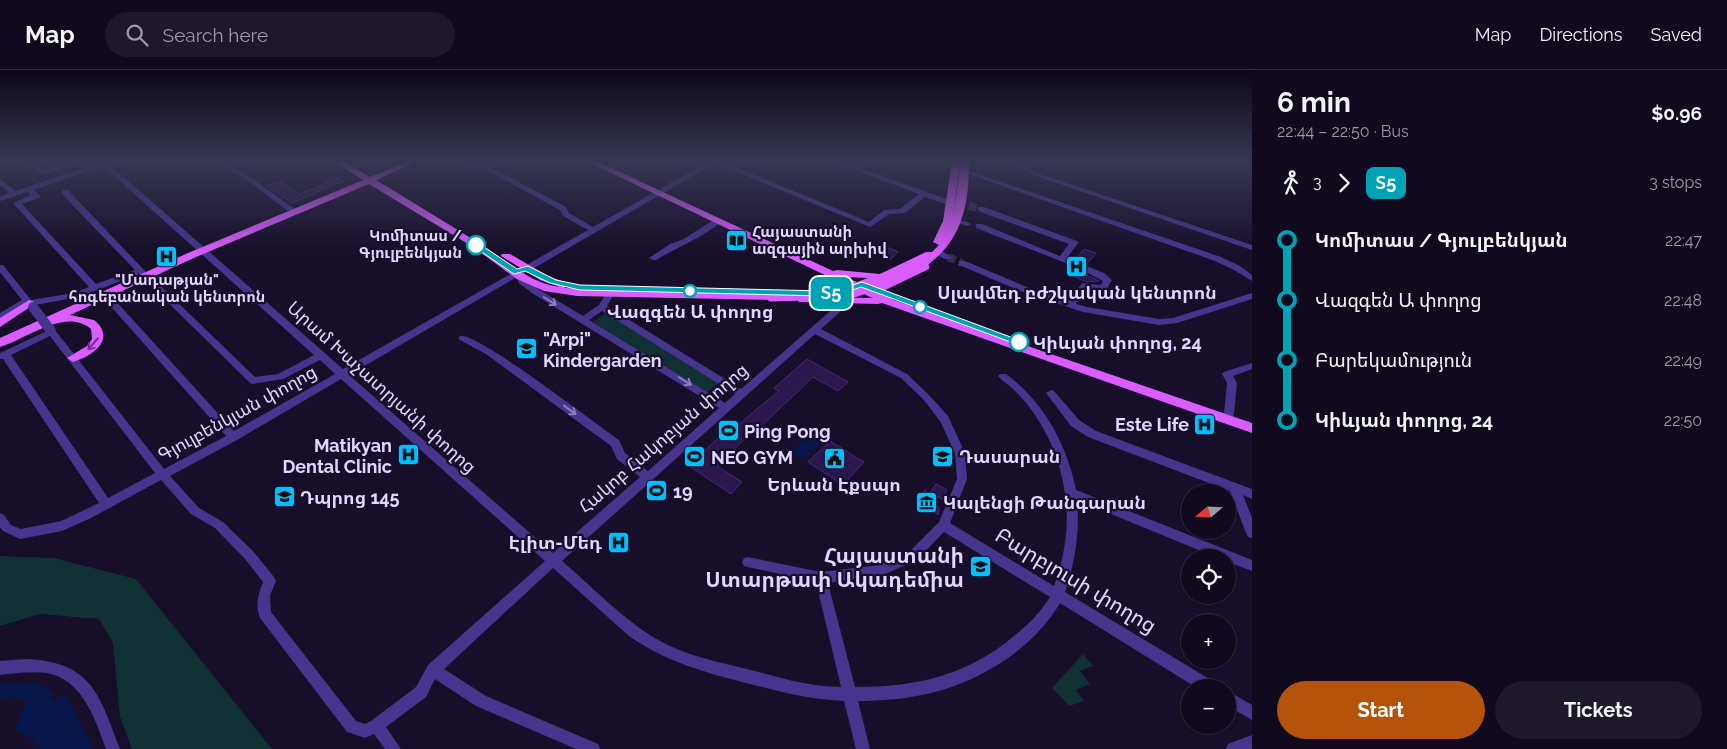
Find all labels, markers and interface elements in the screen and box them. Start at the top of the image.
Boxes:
search box [105,12,455,57]
text: Map [25,20,75,49]
icon: search [123,21,151,49]
text: Search here [163,24,268,46]
text: Map [1475,24,1511,45]
text: Directions [1539,24,1623,45]
text: Saved [1651,24,1702,45]
text: 6 min [1277,86,1351,119]
text: $0.96 [1651,102,1702,124]
text: 22:44 – 22:50 · Bus [1277,122,1409,141]
icon: walk [1277,169,1305,197]
icon: forward [1330,169,1358,197]
text: Տ5 [1376,172,1396,193]
text: 3 [1313,173,1322,192]
text: 3 stops [1649,173,1702,192]
place label: Հայաստանի ազգային արխիվ [752,223,888,258]
place label: Կոմիտաս / Գյուլբենկյան [359,227,463,262]
library icon: Հայաստանի ազգային արխիվ [724,229,748,253]
text: Կոմիտաս / Գյուլբենկյան [1315,229,1568,251]
text: 22:47 [1665,231,1702,250]
marker: Կոմիտաս / Գյուլբենկյան [466,235,486,255]
hospital icon: "Մադաթյան" հոգեբանական կենտրոն [155,245,179,269]
hospital icon: Սլավմեդ բժշկական կենտրոն [1065,255,1089,279]
place label: "Մադաթյան" հոգեբանական կենտրոն [69,271,265,306]
line badge: Տ5 [808,277,854,309]
text: Տ5 [821,282,841,303]
place label: Սլավմեդ բժշկական կենտրոն [937,282,1217,303]
marker: Վազգեն Ա փողոց [683,284,697,298]
text: Վազգեն Ա փողոց [1315,289,1482,311]
text: 22:48 [1664,291,1702,310]
one-way arrow [543,296,557,306]
street label: Արամ Խաչատրյանի փողոց [283,297,481,477]
unlabelled marker [913,300,927,314]
place label: Վազգեն Ա փողոց [607,301,773,322]
place label: "Arpi" Kindergarden [543,329,662,371]
marker: Կիևյան փողոց, 24 [1009,332,1029,352]
place label: Կիևյան փողոց, 24 [1033,332,1202,353]
school or university icon: "Arpi" Kindergarden [515,337,539,361]
one-way arrow [87,338,99,351]
text: Բարեկամություն [1315,349,1472,371]
text: 22:49 [1664,351,1702,370]
street label: Հակոբ Հակոբյան փողոց [574,359,752,517]
street label: Գյուլբենկյան փողոց [154,361,320,465]
one-way arrow [678,376,692,387]
one-way arrow [563,405,577,415]
text: Կիևյան փողոց, 24 [1315,409,1493,431]
text: 22:50 [1664,411,1702,430]
hospital icon: Este Life [1193,412,1217,436]
place label: Este Life [1115,414,1189,435]
sports icon: Ping Pong [716,419,740,443]
place label: Ping Pong [744,421,831,442]
place label: Matikyan Dental Clinic [282,435,392,477]
hospital icon: Matikyan Dental Clinic [396,443,420,467]
school or university icon: Դասարան [931,444,955,468]
sports icon: NEO GYM [683,445,707,469]
place label: Դասարան [959,446,1060,467]
place label: NEO GYM [711,447,793,468]
public building icon: Երևան Էքսպո [822,447,846,471]
place label: Երևան Էքսպո [767,474,901,495]
sports icon: 19 [645,479,669,503]
place label: 19 [673,481,693,502]
north arrow [1181,484,1236,539]
map controls [1181,484,1236,734]
school or university icon: Դպրոց 145 [272,485,296,509]
place label: Դպրոց 145 [300,487,400,508]
museum icon: Կալենցի Թանգարան [915,490,939,514]
place label: Կալենցի Թանգարան [943,492,1146,513]
street label: Բարբյուսի փողոց [991,522,1161,638]
hospital icon: Էլիտ-Մեդ [606,530,630,554]
place label: Էլիտ-Մեդ [509,532,602,553]
place label: Հայաստանի Ստարթափ Ակադեմիա [705,543,964,592]
button: locate [1181,549,1236,604]
school or university icon: Հայաստանի Ստարթափ Ակադեմիա [968,555,992,579]
button: + [1181,614,1236,669]
button: − [1181,679,1236,734]
button: Start [1277,681,1485,739]
button: Tickets [1495,681,1702,739]

